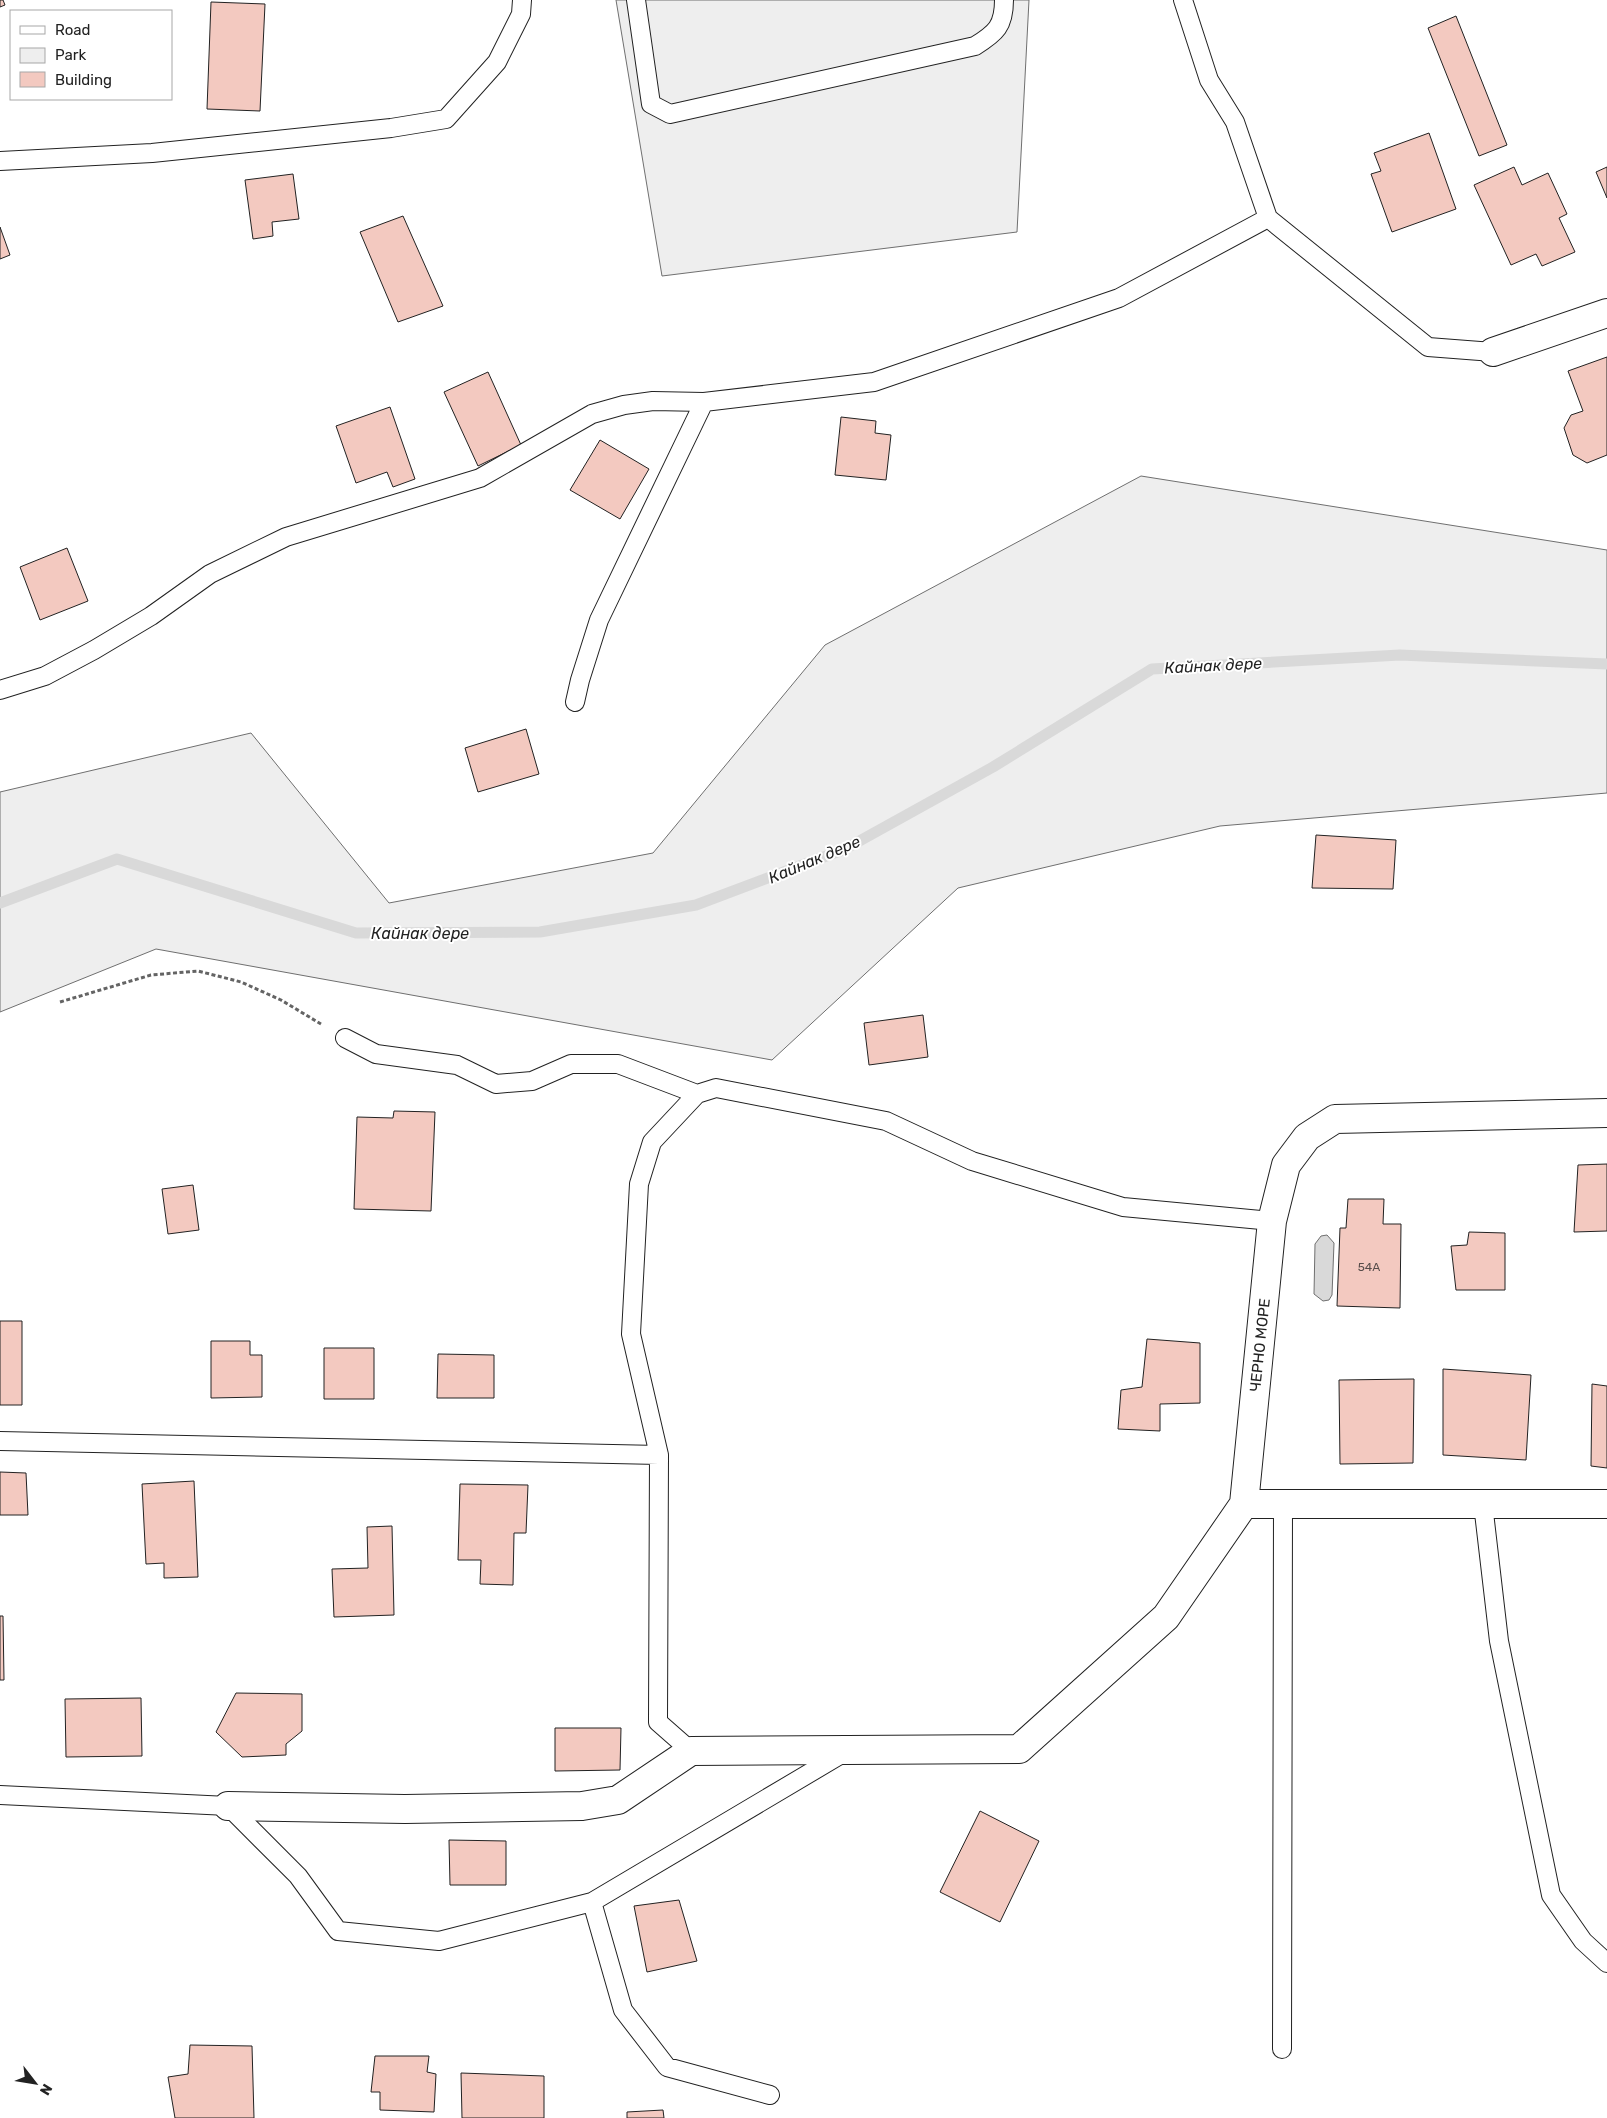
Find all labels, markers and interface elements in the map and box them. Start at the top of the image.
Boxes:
legend [10,10,172,100]
text: Road [55,21,91,39]
text: Park [55,46,86,64]
text: Building [55,71,112,89]
water label: Кайнак дере [1164,653,1262,678]
water label: Кайнак дере [765,832,863,887]
water label: Кайнак дере [371,924,469,943]
house number: 54А [1358,1260,1380,1274]
street label: ЧЕРНО МОРЕ [1246,1297,1274,1393]
north arrow [10,2058,60,2108]
text: N [36,2081,56,2098]

